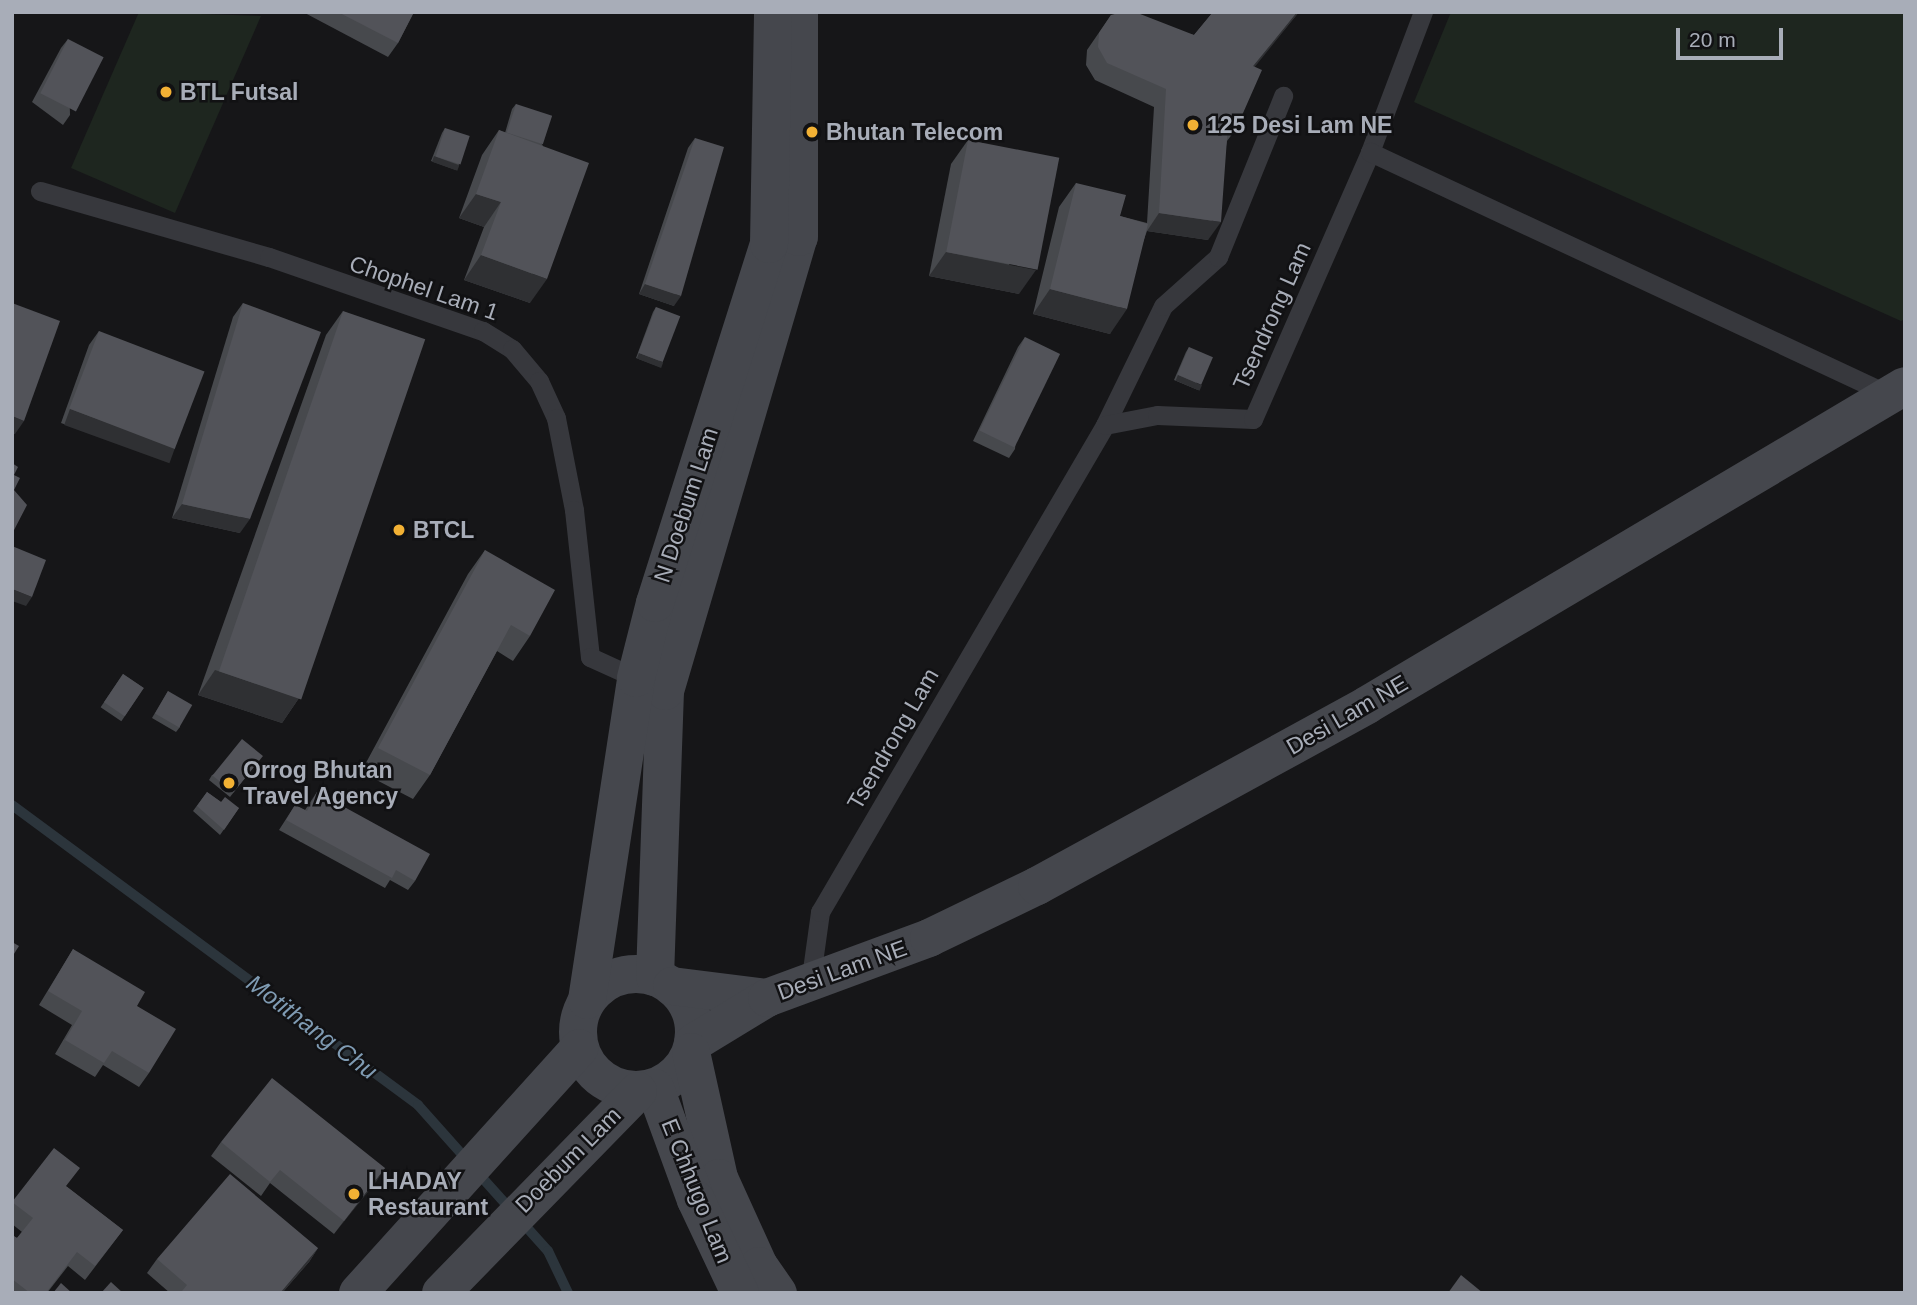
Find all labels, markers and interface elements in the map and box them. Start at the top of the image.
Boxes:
scale bar [1679,14,1786,58]
text: 20 m [1689,28,1736,51]
place label: BTL Futsal [180,78,299,106]
marker: BTL Futsal [158,84,174,100]
place label: 125 Desi Lam NE [1207,111,1392,139]
marker: 125 Desi Lam NE [1185,117,1201,133]
place label: Bhutan Telecom [826,118,1003,146]
marker: Bhutan Telecom [804,124,820,140]
street label: Tsendrong Lam [1227,238,1317,394]
street label: Chophel Lam 1 [346,250,502,326]
street label: N Doebum Lam [648,424,724,586]
place label: BTCL [413,516,474,544]
marker: BTCL [391,522,407,538]
street label: Tsendrong Lam [841,663,945,815]
street label: Desi Lam NE [1281,669,1413,761]
place label: Orrog Bhutan Travel Agency [243,756,399,810]
marker: Orrog Bhutan Travel Agency [221,775,237,791]
street label: Desi Lam NE [774,934,910,1006]
water label: Motithang Chu [241,969,383,1085]
street label: Doebum Lam [509,1101,627,1219]
street label: E Chhugo Lam [655,1115,739,1267]
place label: LHADAY Restaurant [368,1167,488,1221]
marker: LHADAY Restaurant [346,1186,362,1202]

